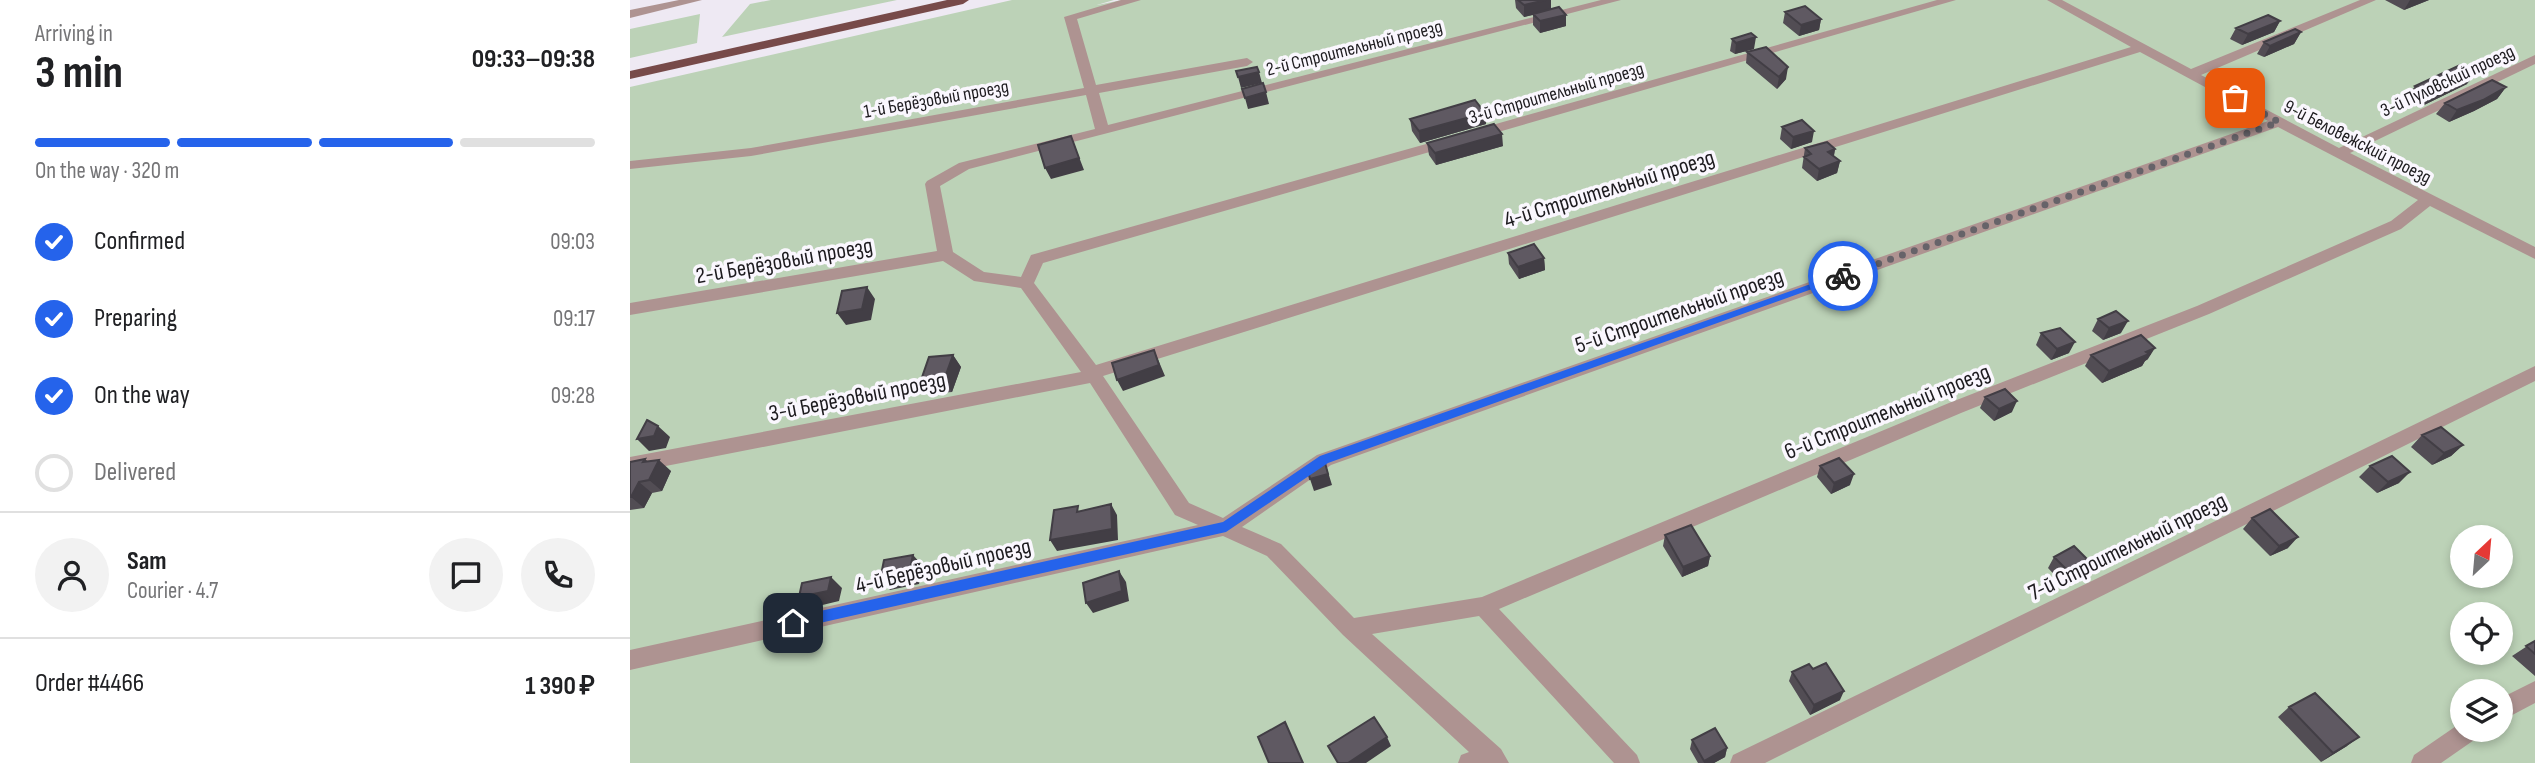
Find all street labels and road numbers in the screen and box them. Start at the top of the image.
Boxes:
street label: 2-й Строительный проезд [1264,15,1445,81]
street label: 3-й Пуловский проезд [2377,40,2518,122]
street label: 3-й Строительный проезд [1466,57,1646,129]
street label: 1-й Берёзовый проезд [862,75,1010,124]
street label: 9-й Беловежский проезд [2280,95,2435,189]
street label: 4-й Строительный проезд [1501,144,1718,234]
street label: 2-й Берёзовый проезд [694,232,875,290]
street label: 5-й Строительный проезд [1572,262,1787,360]
street label: 6-й Строительный проезд [1780,358,1994,466]
street label: 3-й Берёзовый проезд [767,366,948,428]
street label: 7-й Строительный проезд [2024,487,2231,607]
street label: 4-й Берёзовый проезд [853,532,1034,600]

